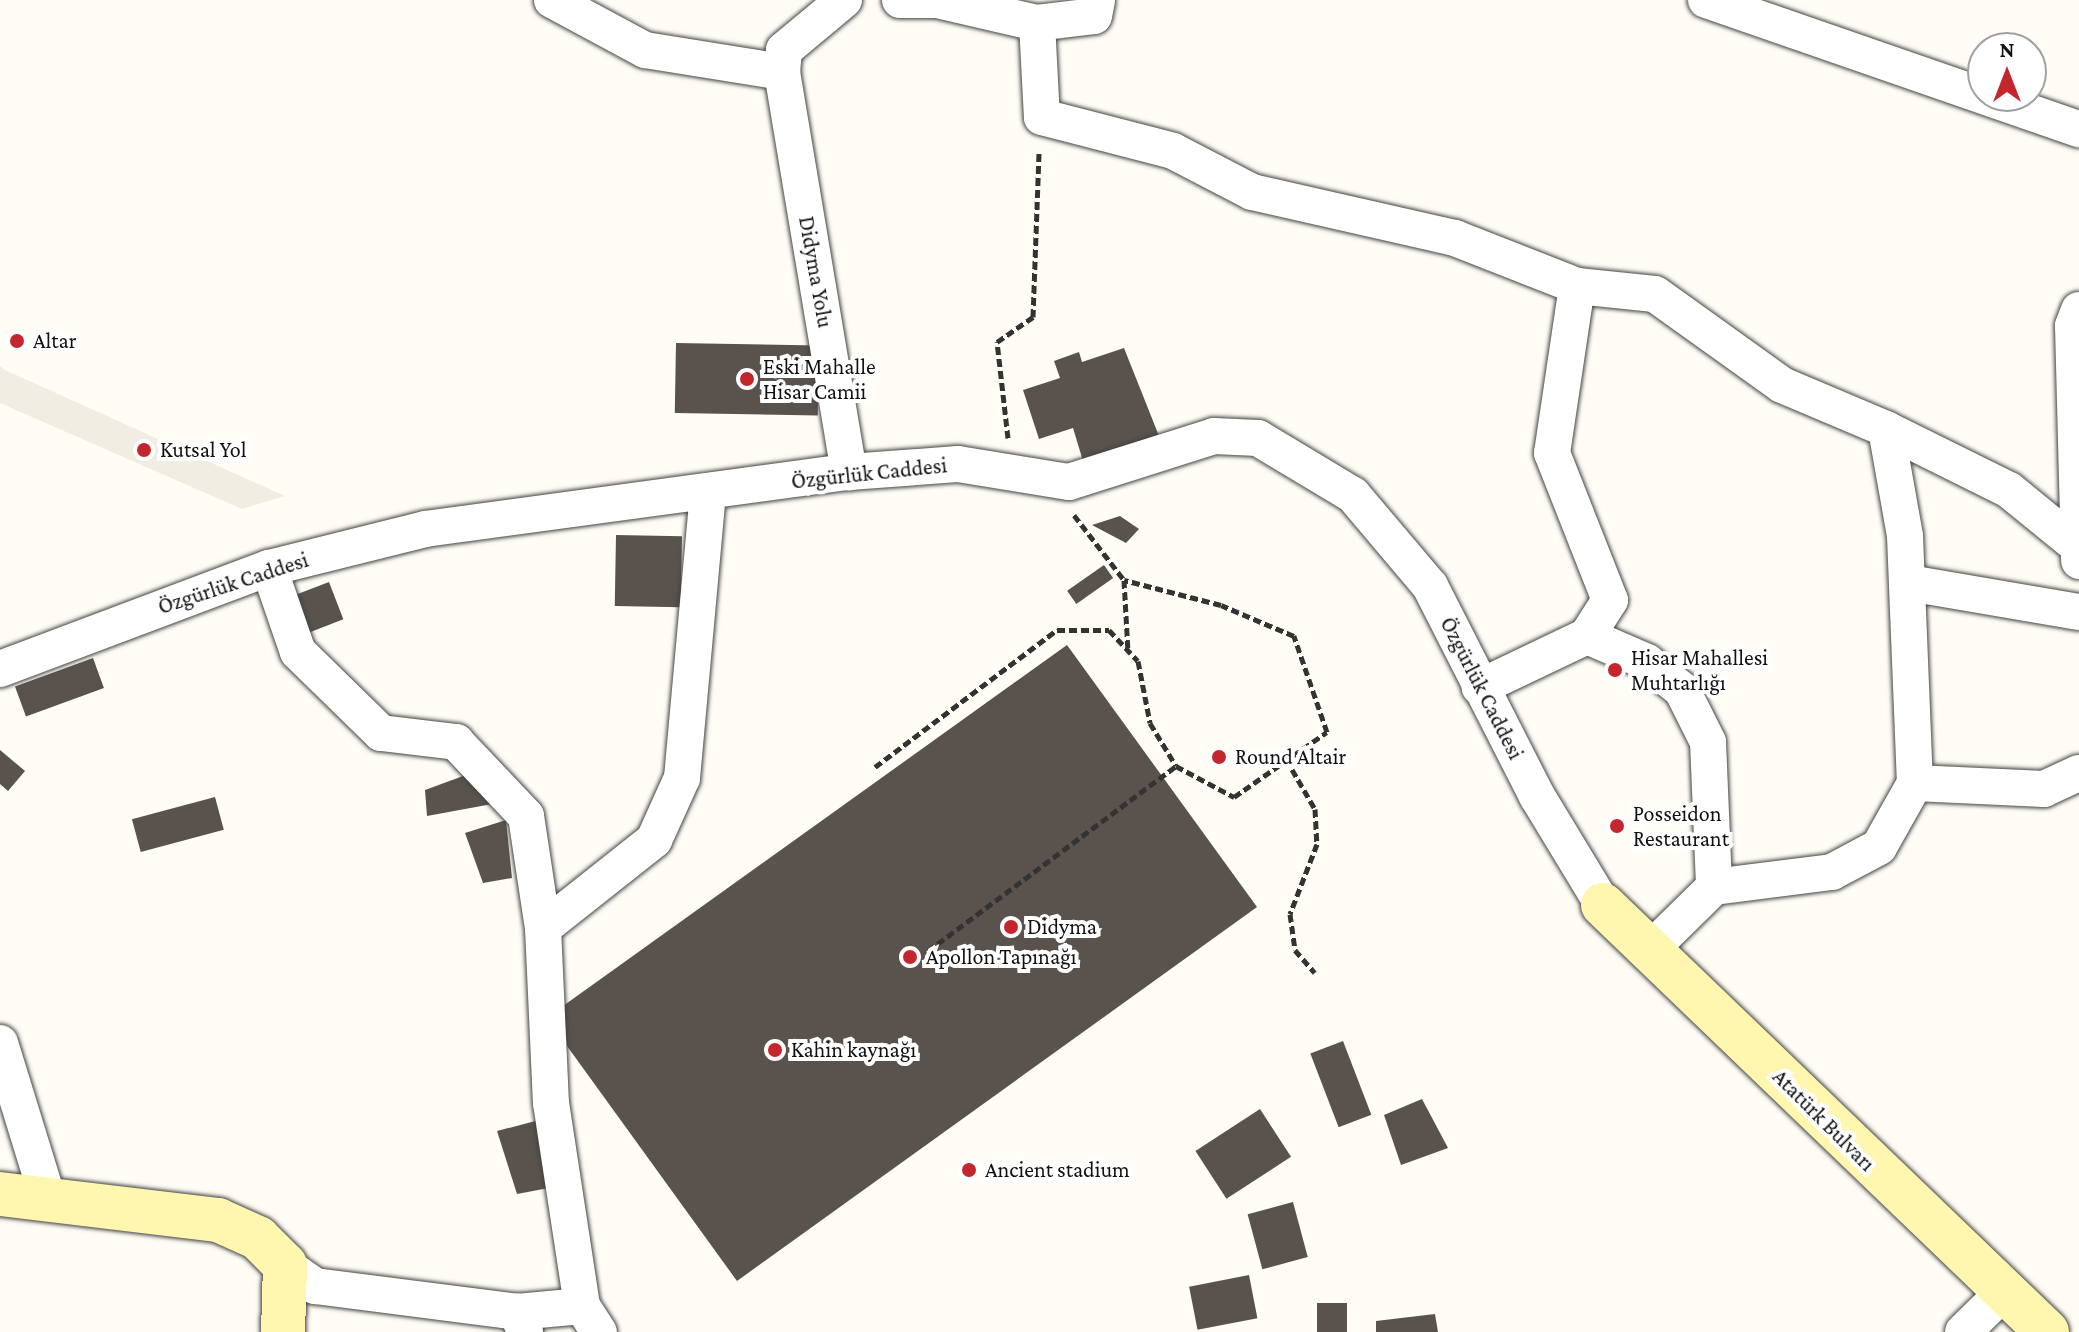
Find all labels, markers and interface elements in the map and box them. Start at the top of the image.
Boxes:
north arrow [1967,32,2047,112]
text: N [2000,37,2015,62]
street label: Didyma Yolu [793,214,839,330]
place label: Altar [33,328,76,354]
marker: Altar [8,332,26,350]
place label: Eski Mahalle Hisar Camii [763,353,876,404]
marker: Eski Mahalle Hisar Camii [738,370,756,388]
place label: Kutsal Yol [160,437,247,463]
marker: Kutsal Yol [135,441,153,459]
street label: Özgürlük Caddesi [790,452,948,494]
street label: Özgürlük Caddesi [155,546,311,620]
street label: Özgürlük Caddesi [1435,612,1529,764]
place label: Hisar Mahallesi Muhtarlığı [1631,644,1768,696]
marker: Hisar Mahallesi Muhtarlığı [1606,661,1624,679]
place label: Round Altair [1235,744,1346,770]
marker: Round Altair [1210,748,1228,766]
place label: Posseidon Restaurant [1633,800,1729,852]
marker: Posseidon Restaurant [1608,817,1626,835]
place label: Didyma [1027,914,1097,940]
marker: Didyma [1002,918,1020,936]
place label: Apollon Tapınağı [926,944,1076,970]
marker: Apollon Tapınağı [901,948,919,966]
place label: Kahin kaynağı [791,1037,916,1063]
marker: Kahin kaynağı [766,1041,784,1059]
street label: Atatürk Bulvarı [1767,1063,1881,1177]
place label: Ancient stadium [985,1157,1130,1183]
marker: Ancient stadium [960,1161,978,1179]

